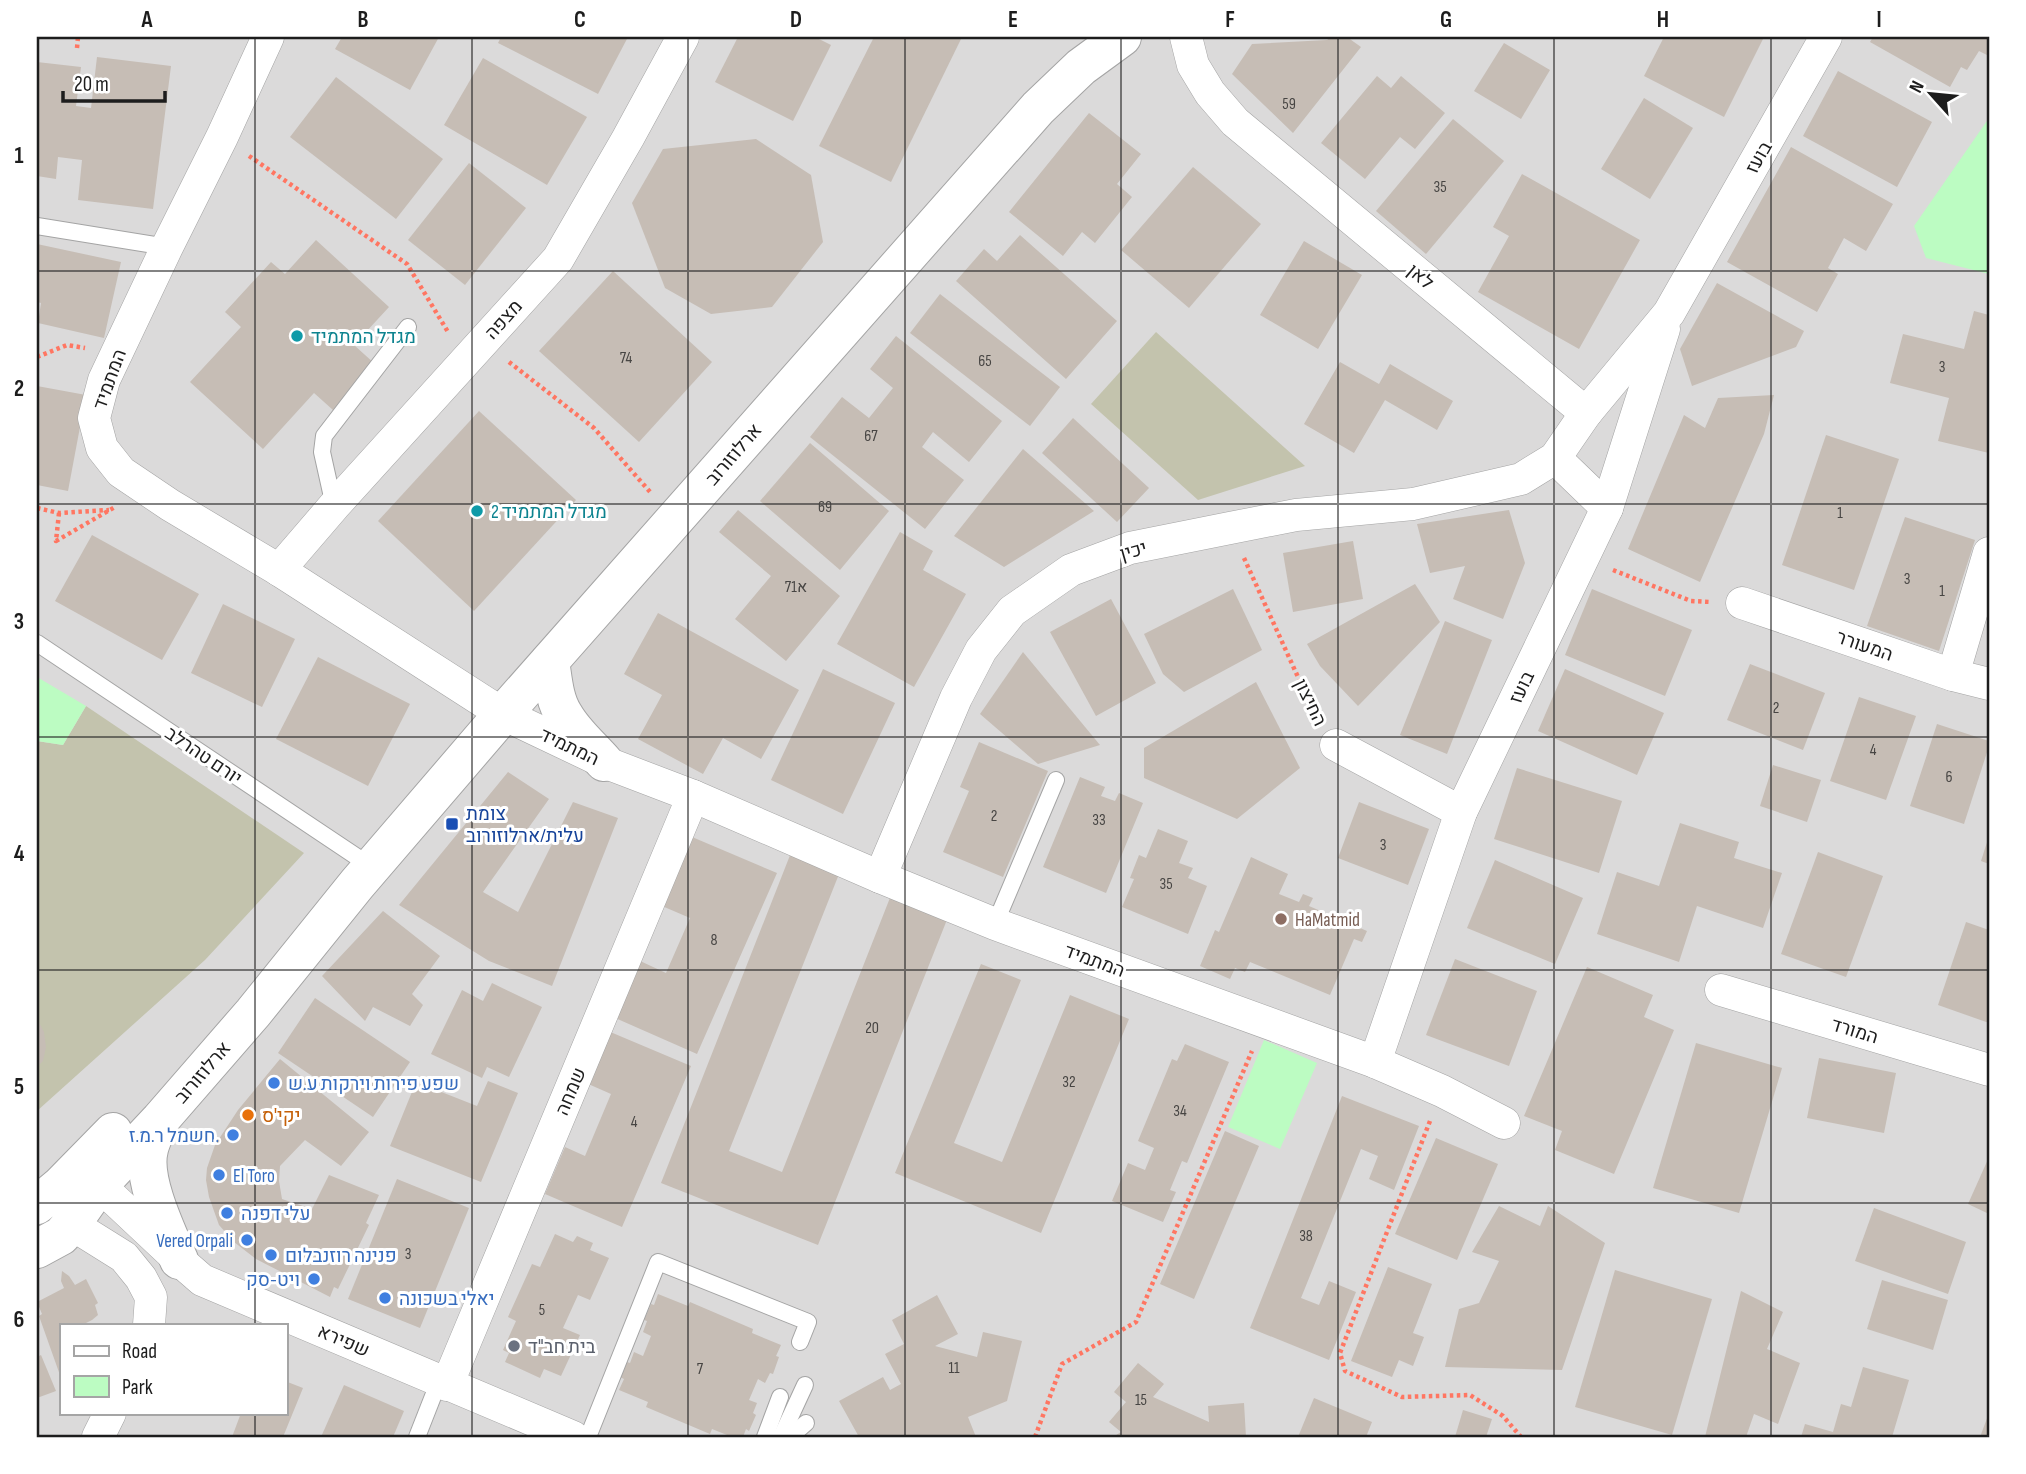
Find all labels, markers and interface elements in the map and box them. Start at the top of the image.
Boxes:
text: A [141,6,154,34]
text: B [358,6,369,34]
text: C [574,6,586,34]
text: D [790,6,802,34]
text: E [1008,6,1018,34]
text: F [1225,6,1235,34]
text: G [1440,6,1452,34]
text: H [1657,6,1669,34]
text: I [1876,6,1882,34]
scale bar [63,60,164,104]
north arrow [1896,60,1966,130]
text: 20 m [74,72,109,97]
text: N [1905,77,1930,97]
house number: 59 [1282,95,1296,114]
street label: בועז [1741,138,1778,178]
text: 1 [14,142,24,170]
house number: 35 [1433,178,1447,197]
street label: לאן [1402,260,1438,295]
street label: מצפה [480,295,528,345]
place label: מגדל המתמיד [311,326,416,349]
marker: מגדל המתמיד [289,328,305,344]
street label: המתמיד [89,346,132,413]
house number: 74 [620,349,632,368]
house number: 65 [978,352,992,371]
house number: 3 [1939,358,1945,377]
text: 2 [14,375,24,403]
street label: ארלוזורוב [701,419,767,491]
house number: 67 [864,427,878,446]
house number: 69 [818,498,832,517]
place label: מגדל המתמיד 2 [491,501,607,524]
marker: מגדל המתמיד 2 [469,503,485,519]
house number: 1 [1837,504,1843,523]
street label: יכין [1117,537,1150,566]
house number: 3 [1904,570,1910,589]
house number: 71א [785,578,807,597]
house number: 1 [1939,582,1945,601]
text: 3 [14,608,24,636]
street label: המעורר [1833,626,1896,667]
street label: בועז [1505,668,1540,708]
street label: החיצון [1288,675,1331,730]
house number: 2 [1773,699,1779,718]
street label: יורם טהרלב [160,722,246,790]
street label: המתמיד [536,724,603,771]
house number: 4 [1870,741,1877,760]
house number: 6 [1945,768,1953,787]
place label: צומת עלית/ארלוזורוב [466,803,584,848]
house number: 2 [991,807,997,826]
house number: 33 [1092,811,1106,830]
marker: צומת עלית/ארלוזורוב [444,816,460,832]
house number: 3 [1380,836,1386,855]
text: 4 [14,840,25,868]
house number: 35 [1159,875,1173,894]
place label: HaMatmid [1295,909,1360,932]
marker: HaMatmid [1273,911,1289,927]
house number: 8 [710,931,718,950]
street label: המתמיד [1061,940,1128,983]
street label: המורד [1828,1013,1881,1049]
house number: 20 [865,1019,879,1038]
street label: ארלוזורוב [170,1037,236,1109]
street label: שמחה [551,1064,592,1119]
text: 5 [14,1073,24,1101]
place label: שפע פירות וירקות ע.ש [288,1073,459,1096]
house number: 32 [1062,1073,1076,1092]
marker: שפע פירות וירקות ע.ש [266,1075,282,1091]
house number: 34 [1173,1102,1187,1121]
place label: יקי'ס [262,1105,300,1128]
marker: יקי'ס [240,1107,256,1123]
house number: 4 [631,1113,638,1132]
place label: חשמל ר.מ.ז. [129,1125,219,1148]
marker: חשמל ר.מ.ז. [225,1127,241,1143]
place label: El Toro [233,1165,275,1188]
marker: El Toro [211,1167,227,1183]
place label: עלי דפנה [241,1203,310,1226]
marker: עלי דפנה [219,1205,235,1221]
house number: 38 [1299,1227,1313,1246]
place label: Vered Orpali [156,1230,233,1253]
marker: Vered Orpali [239,1232,255,1248]
place label: פנינה רוזנבלום [285,1245,397,1268]
house number: 3 [405,1245,411,1264]
marker: פנינה רוזנבלום [263,1247,279,1263]
place label: ויט-סק [246,1269,300,1292]
marker: ויט-סק [306,1271,322,1287]
place label: יאלי בשכונה [399,1288,494,1311]
marker: יאלי בשכונה [377,1290,393,1306]
house number: 5 [539,1301,545,1320]
text: 6 [14,1306,24,1334]
street label: שפירא [314,1320,373,1363]
legend [60,1324,287,1414]
place label: בית חב"ד [528,1336,596,1359]
marker: בית חב"ד [506,1338,522,1354]
text: Road [122,1339,157,1364]
house number: 11 [948,1359,960,1378]
house number: 7 [697,1360,704,1379]
text: Park [122,1375,153,1400]
house number: 15 [1135,1391,1147,1410]

